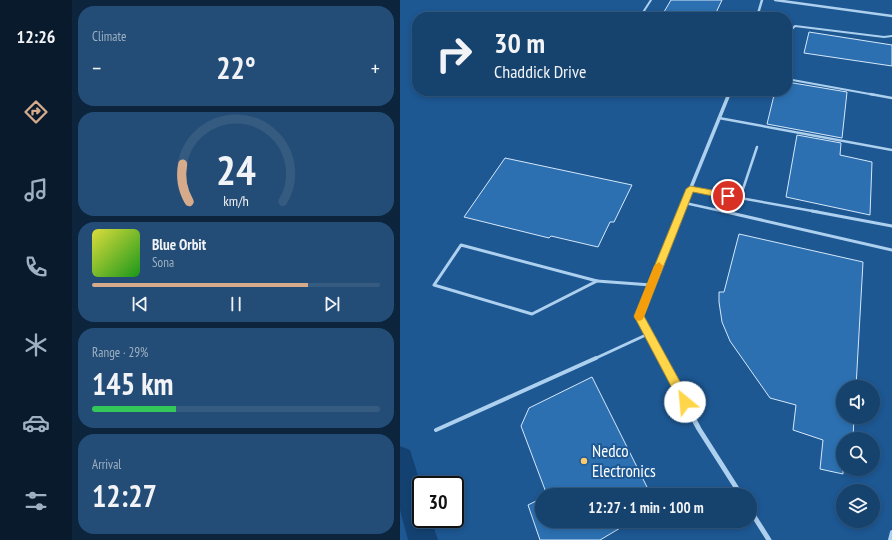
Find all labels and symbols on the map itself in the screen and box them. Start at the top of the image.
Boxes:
pin [711,179,745,213]
position arrow [664,381,706,423]
place label: Nedco Electronics [592,440,656,482]
marker: Nedco Electronics [579,456,589,466]
speed limit sign: 30 [412,476,464,528]

